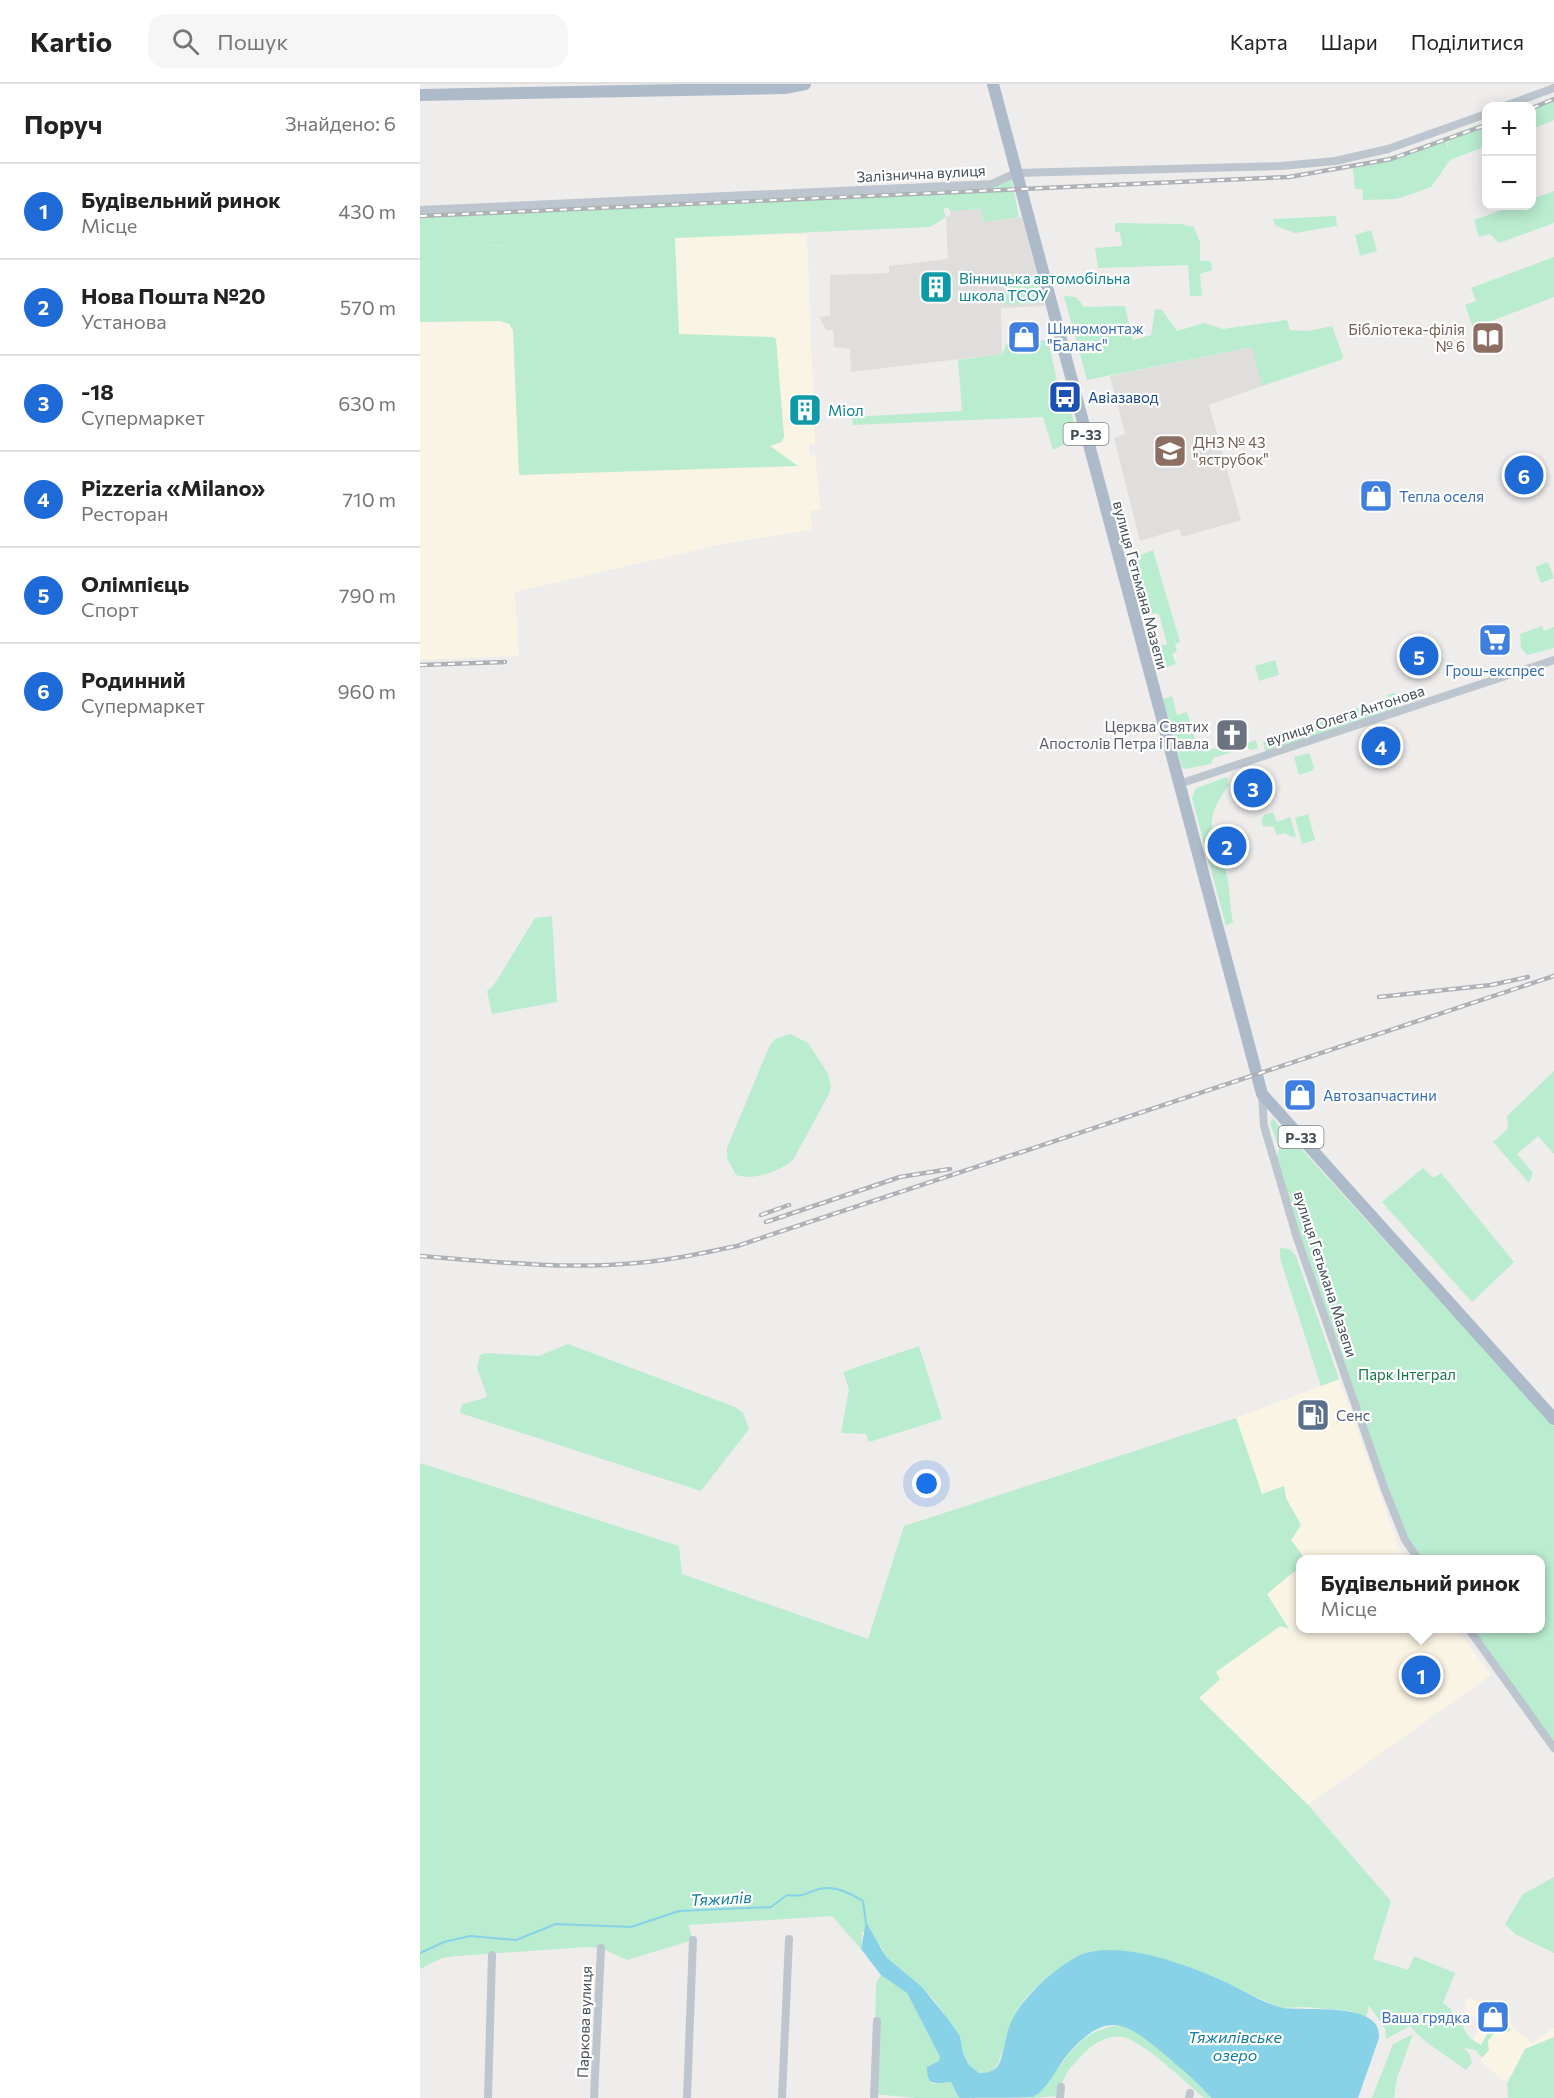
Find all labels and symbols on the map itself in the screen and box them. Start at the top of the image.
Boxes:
street label: Залізнична вулиця [856,161,986,185]
building icon: Вінницька автомобільна школа ТСОУ [918,269,954,305]
place label: Вінницька автомобільна школа ТСОУ [959,269,1130,304]
shop icon: Шиномонтаж "Баланс" [1006,319,1042,355]
place label: Шиномонтаж "Баланс" [1047,319,1144,354]
place label: Бібліотека-філія № 6 [1348,320,1465,355]
library icon: Бібліотека-філія № 6 [1470,320,1506,356]
bus stop icon: Авіазавод [1047,379,1083,415]
place label: Авіазавод [1088,388,1159,406]
building icon: Міол [787,392,823,428]
place label: Міол [828,401,864,419]
road number: Р-33 [1064,423,1108,445]
school or university icon: ДНЗ № 43 "яструбок" [1152,433,1188,469]
place label: ДНЗ № 43 "яструбок" [1193,433,1269,468]
pin: 6 [1504,452,1544,498]
shop icon: Тепла оселя [1358,478,1394,514]
place label: Тепла оселя [1399,487,1484,505]
street label: вулиця Гетьмана Мазепи [1110,499,1172,671]
supermarket icon: Грош-експрес [1477,622,1513,658]
pin: 5 [1400,634,1438,678]
place label: Грош-експрес [1445,661,1545,679]
street label: вулиця Олега Антонова [1263,681,1427,749]
place label: Церква Святих Апостолів Петра і Павла [1039,717,1209,752]
church icon: Церква Святих Апостолів Петра і Павла [1214,717,1250,753]
pin: 4 [1362,724,1400,768]
pin: 3 [1234,766,1272,810]
pin: 2 [1208,824,1246,868]
shop icon: Автозапчастини [1282,1077,1318,1113]
place label: Автозапчастини [1323,1086,1437,1104]
road number: Р-33 [1278,1126,1324,1148]
street label: вулиця Гетьмана Мазепи [1291,1189,1361,1359]
park label: Парк Інтеграл [1358,1365,1456,1383]
fuel station icon: Сенс [1295,1397,1331,1433]
place label: Сенс [1336,1406,1370,1424]
your location [912,1469,941,1498]
pin: 1 [1402,1652,1440,1698]
water label: Тяжилів [690,1887,753,1909]
street label: Паркова вулиця [573,1966,595,2078]
shop icon: Ваша грядка [1475,1999,1511,2035]
place label: Ваша грядка [1382,2008,1470,2026]
water label: Тяжилівське озеро [1188,2027,1283,2064]

